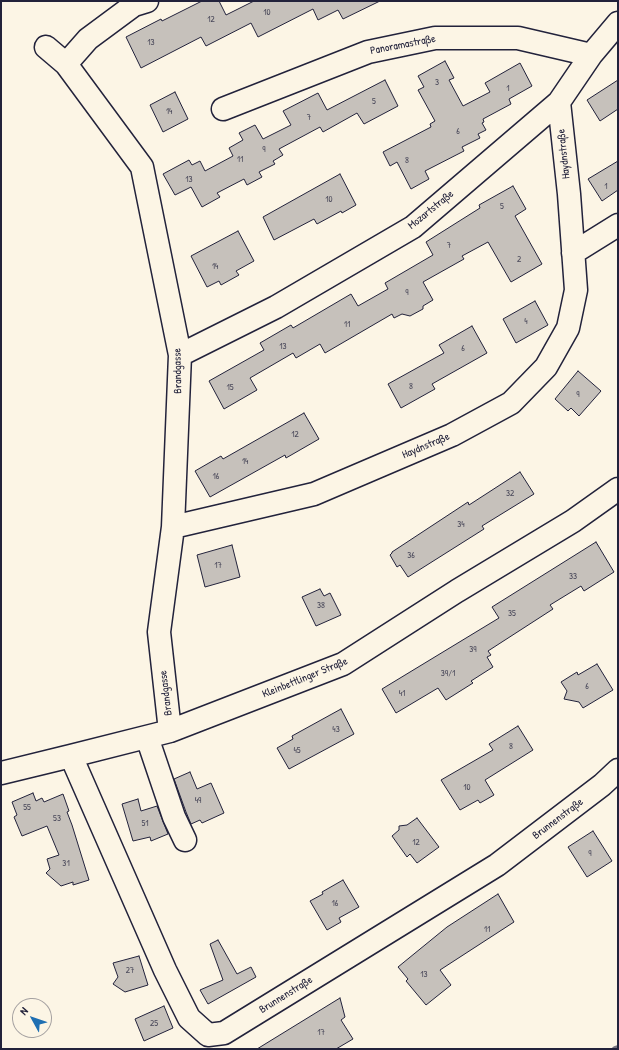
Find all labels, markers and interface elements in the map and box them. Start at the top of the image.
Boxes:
house number: 10 [263,8,271,18]
house number: 12 [207,15,215,25]
street label: Panoramastraße [369,32,437,58]
house number: 13 [147,38,155,48]
house number: 3 [435,78,439,88]
house number: 1 [506,84,510,94]
house number: 5 [372,97,376,107]
house number: 14 [166,107,172,117]
house number: 7 [307,113,311,123]
house number: 6 [456,127,460,137]
street label: Haydnstraße [555,128,573,180]
house number: 9 [262,145,266,155]
house number: 11 [237,155,243,165]
house number: 8 [405,156,409,166]
house number: 13 [185,175,193,185]
house number: 1 [604,182,608,192]
street label: Mozartstraße [406,188,456,232]
house number: 10 [325,195,333,205]
house number: 5 [500,202,504,212]
house number: 7 [447,241,451,251]
house number: 2 [517,255,521,265]
house number: 14 [212,262,218,272]
house number: 9 [405,288,409,298]
house number: 4 [524,317,528,327]
house number: 11 [344,320,350,330]
house number: 13 [279,342,287,352]
house number: 6 [461,344,465,354]
street label: Brandgasse [171,348,185,394]
house number: 8 [409,382,413,392]
house number: 15 [226,383,234,393]
house number: 9 [576,390,580,400]
house number: 12 [291,430,299,440]
street label: Haydnstraße [400,430,452,462]
house number: 14 [242,457,248,467]
house number: 16 [213,472,219,482]
house number: 32 [506,489,514,499]
house number: 34 [457,520,465,530]
house number: 36 [407,551,415,561]
house number: 17 [214,561,222,571]
house number: 33 [569,572,577,582]
house number: 38 [317,601,325,611]
house number: 35 [508,609,516,619]
house number: 39 [469,645,477,655]
street label: Kleinbettlinger Straße [260,655,350,701]
house number: 39/1 [441,669,455,679]
street label: Brandgasse [157,670,175,716]
house number: 6 [585,682,589,692]
house number: 41 [399,689,405,699]
house number: 43 [332,725,340,735]
house number: 8 [509,742,513,752]
house number: 45 [293,746,301,756]
house number: 10 [463,783,471,793]
house number: 49 [195,796,201,806]
street label: Brunnenstraße [530,796,586,842]
house number: 55 [23,803,31,813]
house number: 53 [53,814,61,824]
house number: 51 [141,819,149,829]
house number: 12 [412,838,420,848]
house number: 9 [588,849,592,859]
house number: 31 [62,859,70,869]
house number: 16 [332,899,338,909]
house number: 11 [484,925,490,935]
house number: 27 [126,966,134,976]
house number: 13 [420,970,428,980]
street label: Brunnenstraße [257,973,315,1017]
north arrow [12,998,52,1038]
text: N [16,1004,31,1018]
house number: 25 [150,1019,158,1029]
house number: 17 [317,1028,325,1038]

